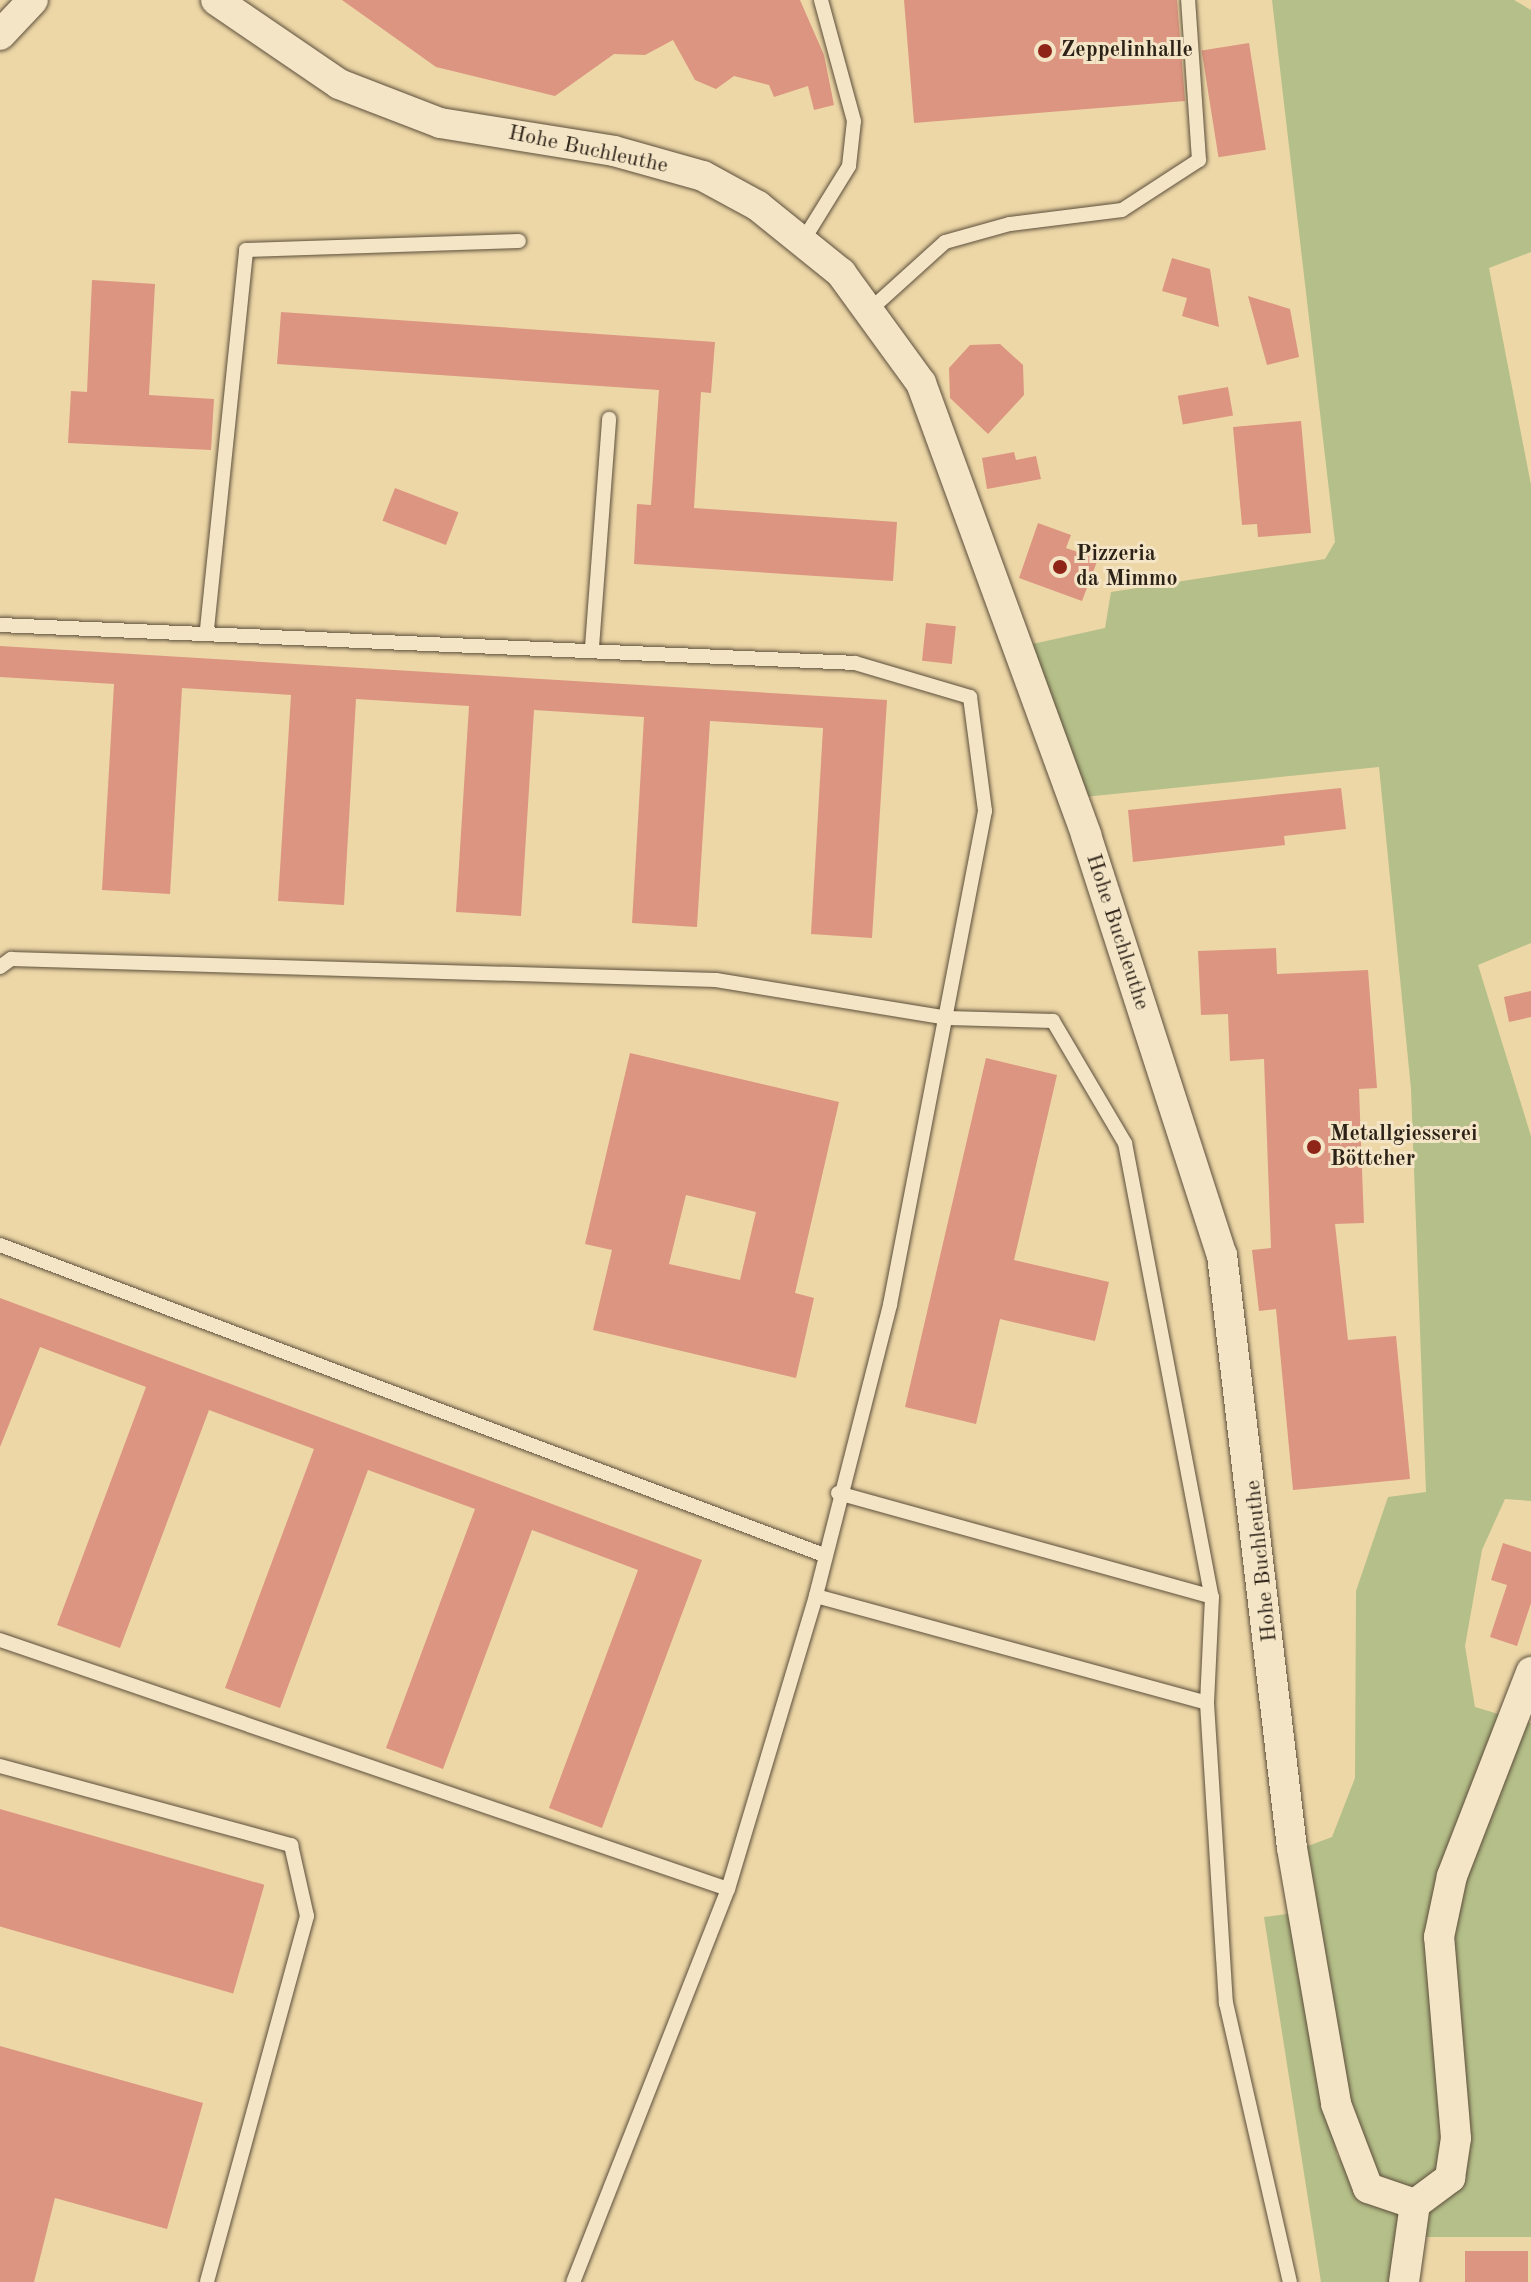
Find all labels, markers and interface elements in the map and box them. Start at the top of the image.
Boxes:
place label: Zeppelinhalle [1061,38,1193,64]
marker: Zeppelinhalle [1036,42,1054,60]
street label: Hohe Buchleuthe [506,120,670,180]
place label: Pizzeria da Mimmo [1076,541,1178,592]
marker: Pizzeria da Mimmo [1051,558,1069,576]
street label: Hohe Buchleuthe [1079,851,1155,1013]
place label: Metallgiesserei Böttcher [1330,1121,1478,1172]
marker: Metallgiesserei Böttcher [1305,1138,1323,1156]
street label: Hohe Buchleuthe [1240,1479,1284,1643]

